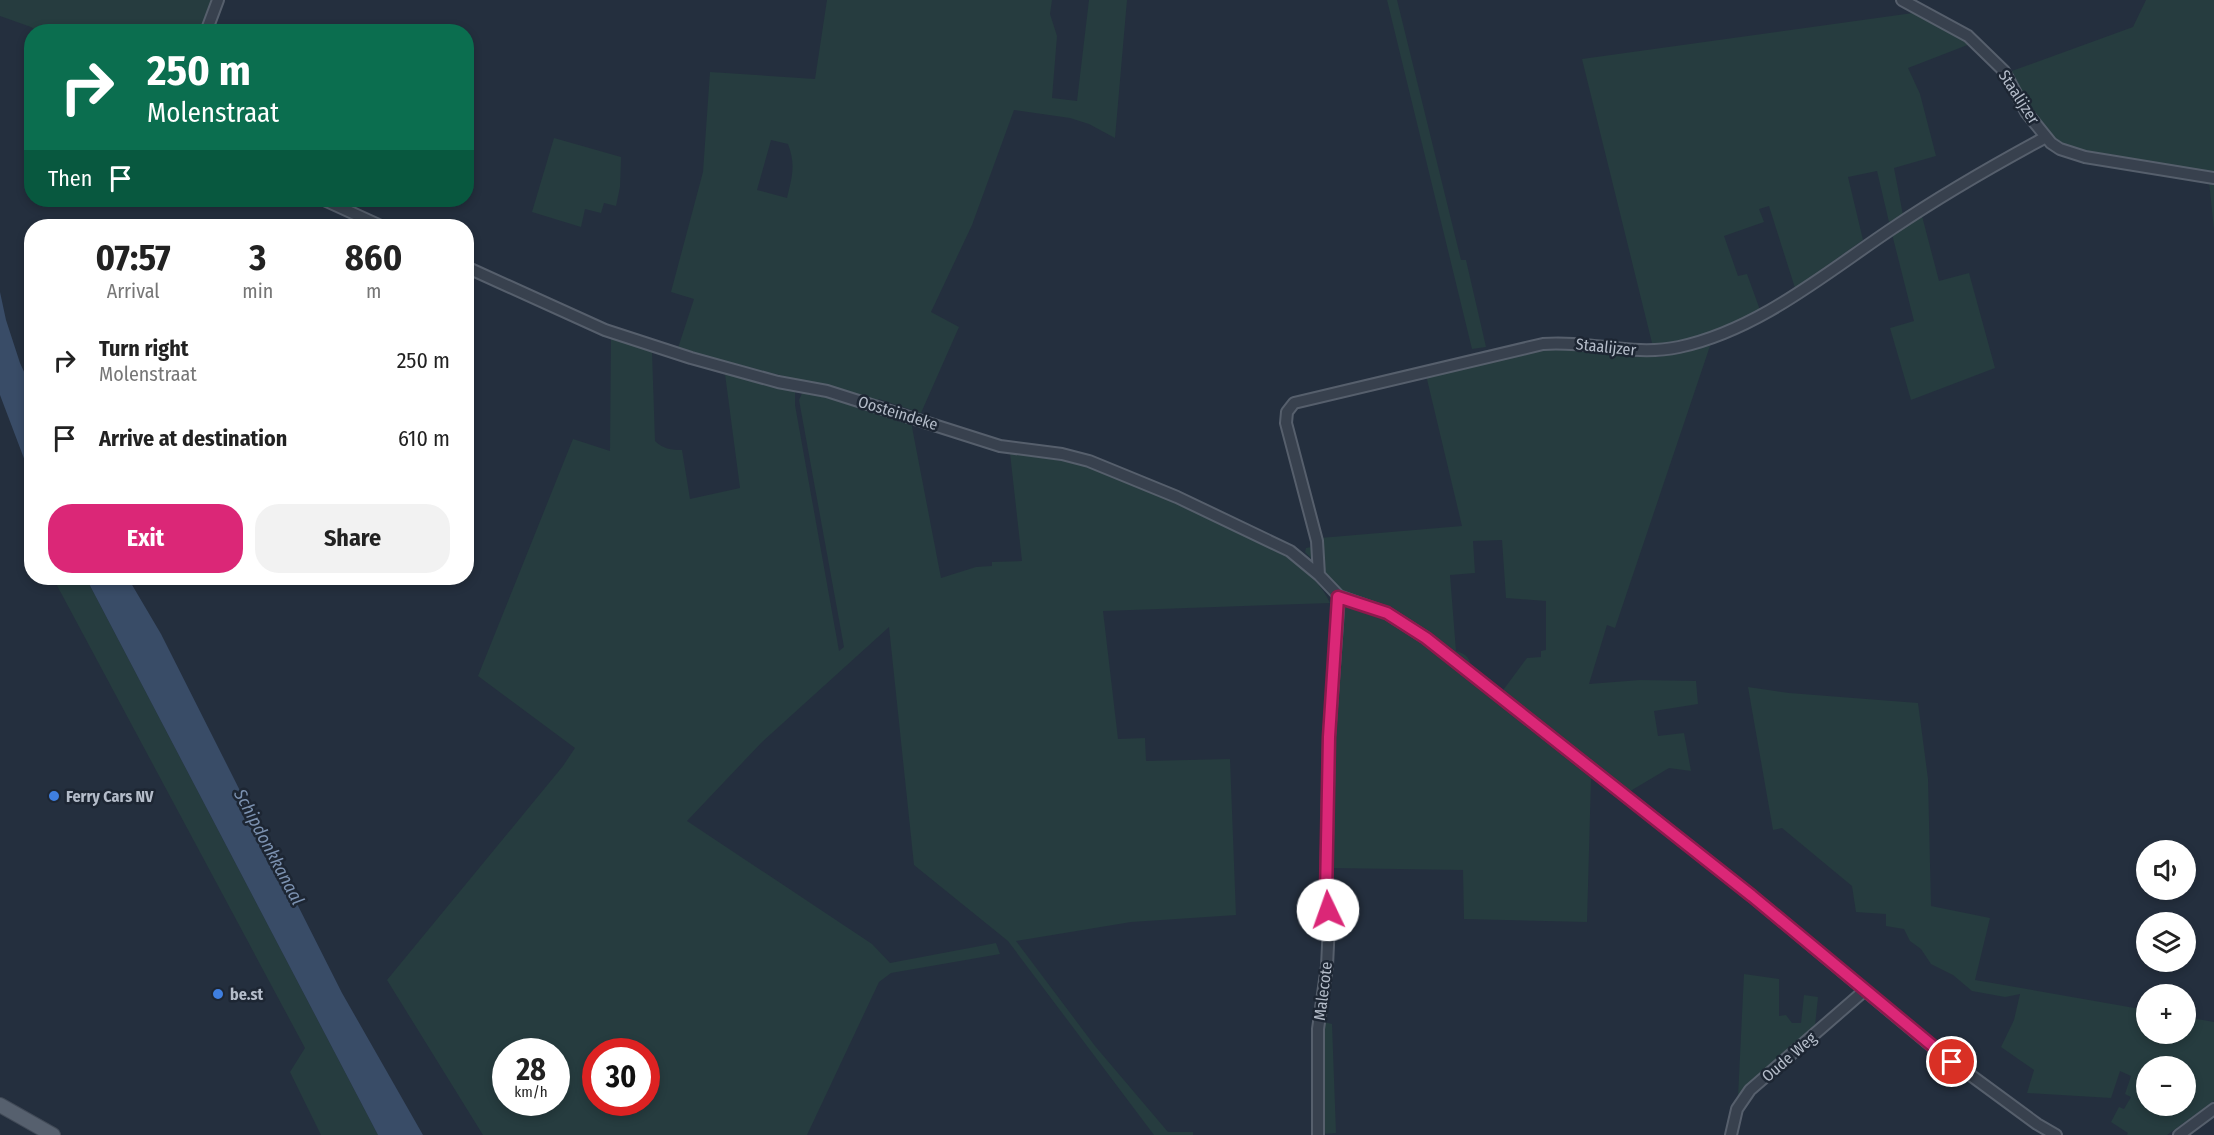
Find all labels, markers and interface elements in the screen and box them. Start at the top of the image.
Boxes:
text: 250 m [147,46,251,96]
icon: right [48,48,126,126]
street label: Staalijzer [1995,66,2044,128]
text: Molenstraat [147,97,279,129]
icon: arrive [104,162,137,195]
text: Then [48,165,92,192]
text: 07:57 [96,236,171,280]
text: 3 [249,236,266,280]
text: 860 [345,236,402,280]
text: Arrival [107,279,160,303]
text: min [242,279,273,303]
text: m [366,279,381,303]
street label: Staalijzer [1575,334,1637,360]
text: Turn right [99,335,188,362]
icon: right [48,344,81,377]
text: 250 m [397,347,450,374]
text: Molenstraat [99,362,197,386]
street label: Oosteindeke [856,392,940,434]
icon: arrive [48,422,81,455]
text: Arrive at destination [99,425,287,452]
text: 610 m [398,425,450,452]
button: Exit [48,504,243,573]
button: Share [255,504,450,573]
water label: Schipdonkkanaal [229,784,309,909]
place label: Ferry Cars NV [66,787,154,806]
marker: Ferry Cars NV [47,789,61,803]
map controls [2136,840,2196,1116]
button: sound [2136,840,2196,900]
position arrow [1296,878,1360,942]
button: layers [2136,912,2196,972]
street label: Malecote [1310,960,1336,1021]
button: + [2136,984,2196,1044]
place label: be.st [230,985,263,1004]
marker: be.st [211,987,225,1001]
street label: Oude Weg [1758,1028,1820,1086]
pin [1926,1036,1977,1087]
speed limit sign: 30 [582,1038,660,1116]
icon: arrive [1935,1045,1968,1078]
text: 28 [516,1052,546,1088]
button: − [2136,1056,2196,1116]
text: km/h [514,1083,548,1101]

